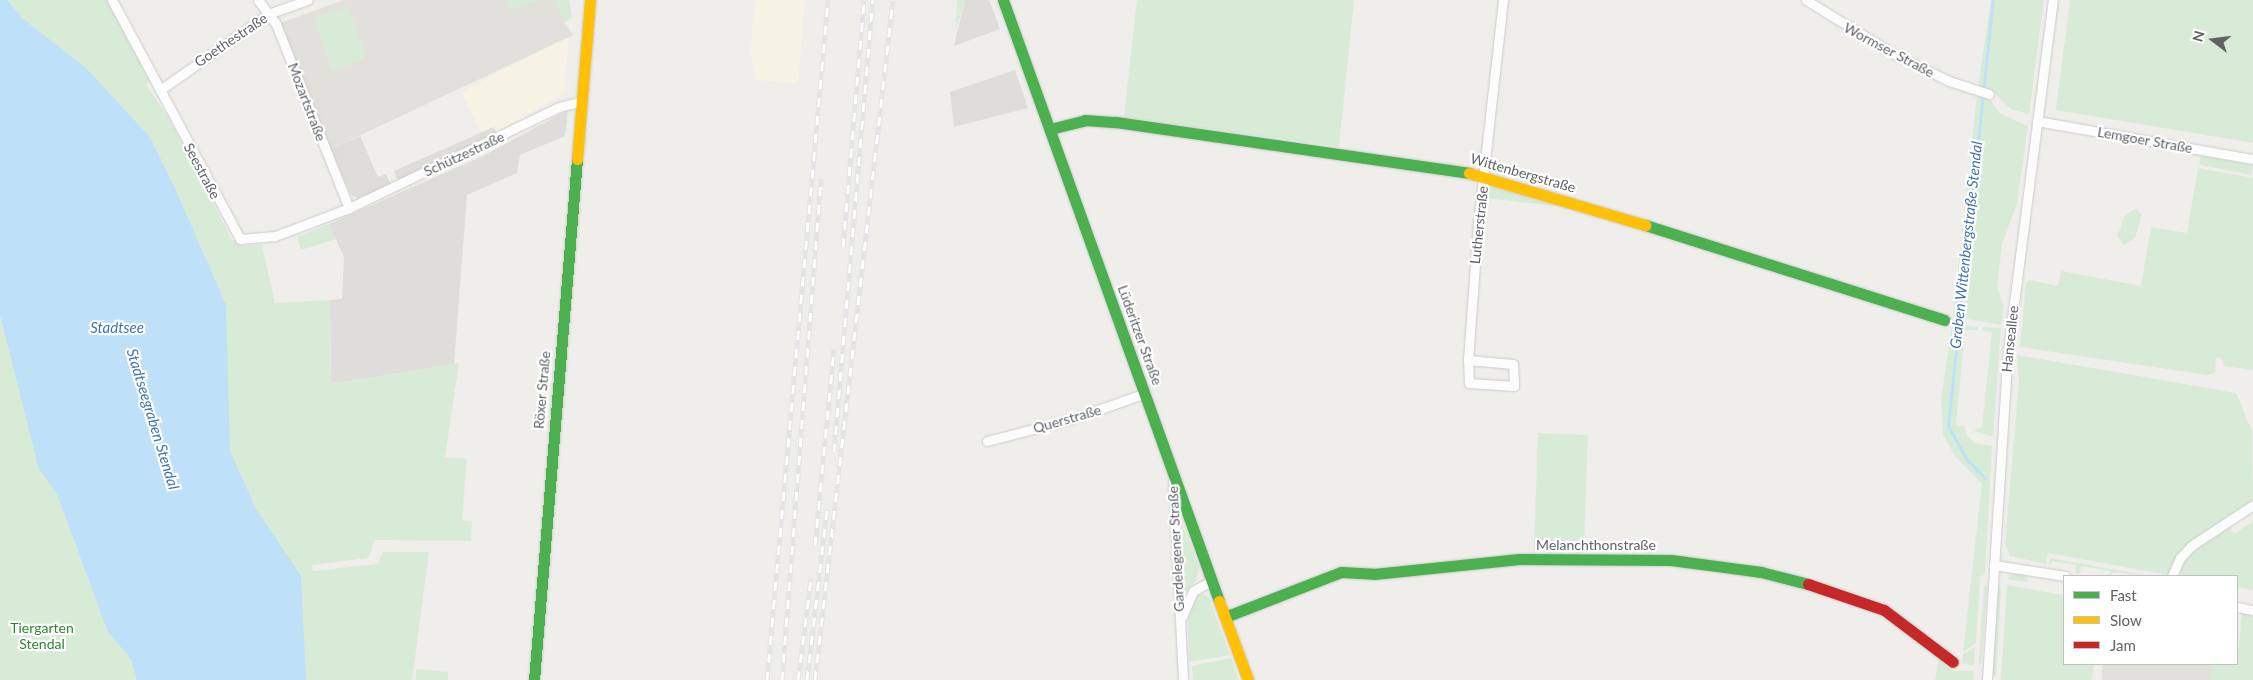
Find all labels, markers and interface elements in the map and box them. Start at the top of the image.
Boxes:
street label: Goethestraße [191,9,271,71]
north arrow [2188,15,2238,65]
street label: Wormser Straße [1841,19,1937,81]
text: N [2188,29,2208,43]
street label: Mozartstraße [284,60,330,144]
street label: Lemgoer Straße [2096,123,2194,157]
street label: Schützestraße [421,128,507,180]
street label: Seestraße [180,140,224,202]
water label: Graben Wittenbergstraße Stendal [1946,140,1986,350]
street label: Wittenbergstraße [1469,150,1577,196]
street label: Lutherstraße [1467,185,1491,265]
street label: Lüderitzer Straße [1114,283,1166,387]
street label: Hanseallee [1998,305,2022,373]
water label: Stadtsee [90,319,144,337]
water label: Stadtseegraben Stendal [123,346,183,492]
street label: Röxer Straße [530,350,554,430]
street label: Querstraße [1031,401,1103,437]
street label: Gardelegener Straße [1164,486,1188,612]
street label: Melanchthonstraße [1536,537,1656,553]
legend [2063,575,2238,665]
text: Fast [2110,586,2137,604]
text: Slow [2110,611,2142,629]
park label: Tiergarten Stendal [10,620,74,652]
text: Jam [2110,636,2136,654]

